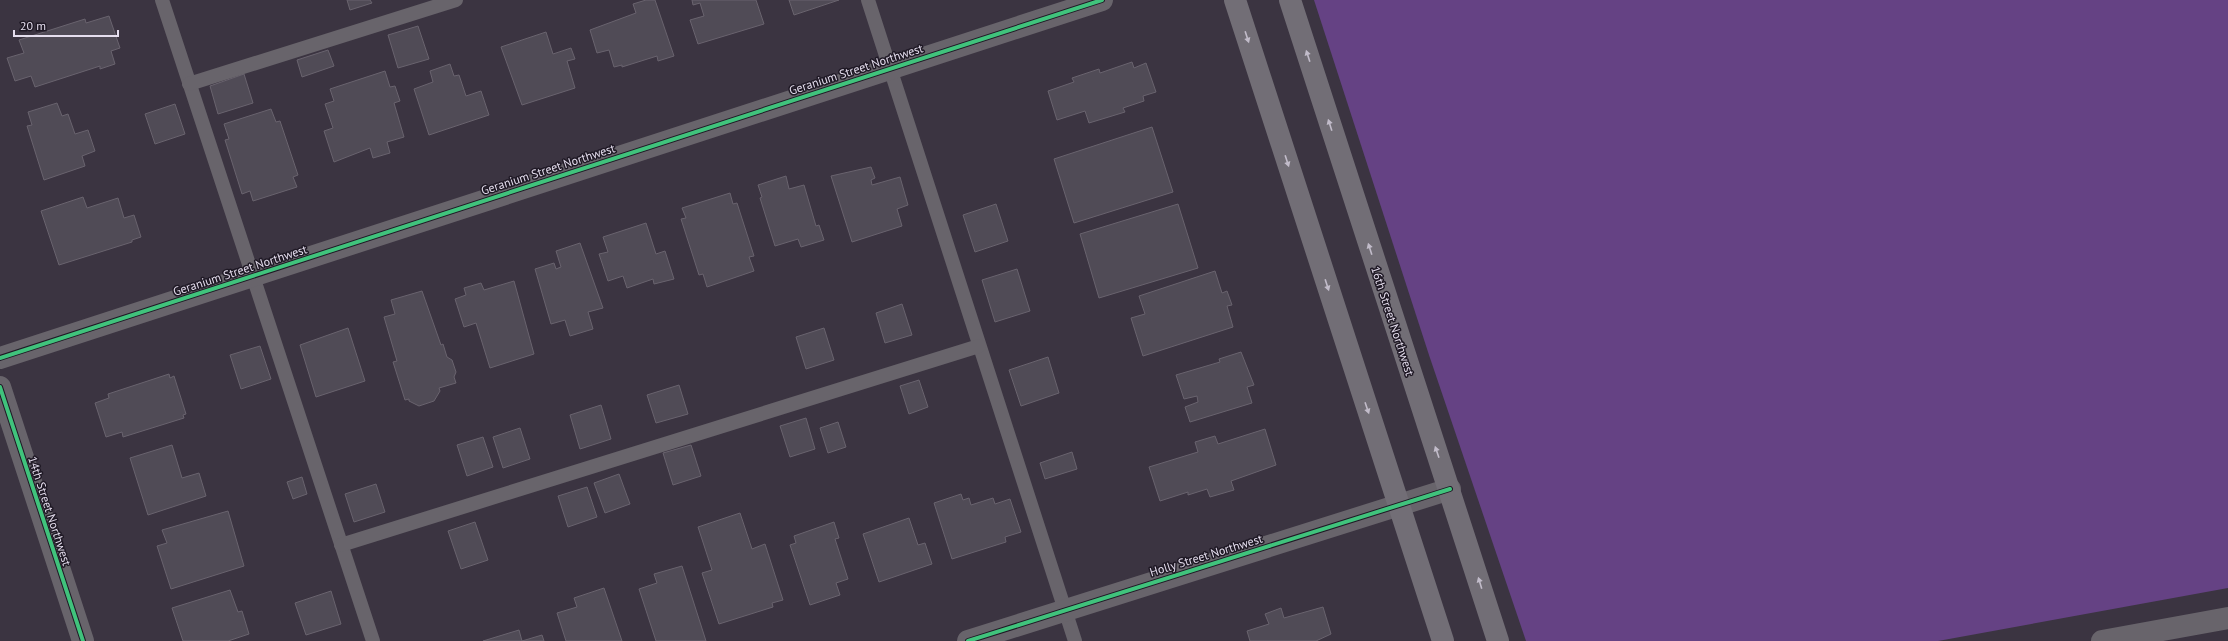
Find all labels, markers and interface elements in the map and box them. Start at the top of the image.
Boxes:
scale bar [14,12,118,38]
text: 20 m [20,18,46,33]
one-way arrow [1245,31,1251,43]
street label: Geranium Street Northwest [787,40,925,98]
one-way arrow [1305,50,1311,62]
one-way arrow [1327,119,1333,131]
street label: Geranium Street Northwest [479,140,617,198]
one-way arrow [1284,155,1290,167]
street label: Geranium Street Northwest [171,241,309,299]
one-way arrow [1367,242,1373,254]
street label: 16th Street Northwest [1368,264,1418,378]
one-way arrow [1324,279,1330,291]
one-way arrow [1365,403,1371,415]
one-way arrow [1434,446,1440,458]
street label: 14th Street Northwest [25,454,75,568]
street label: Holly Street Northwest [1148,531,1264,579]
one-way arrow [1477,577,1483,589]

